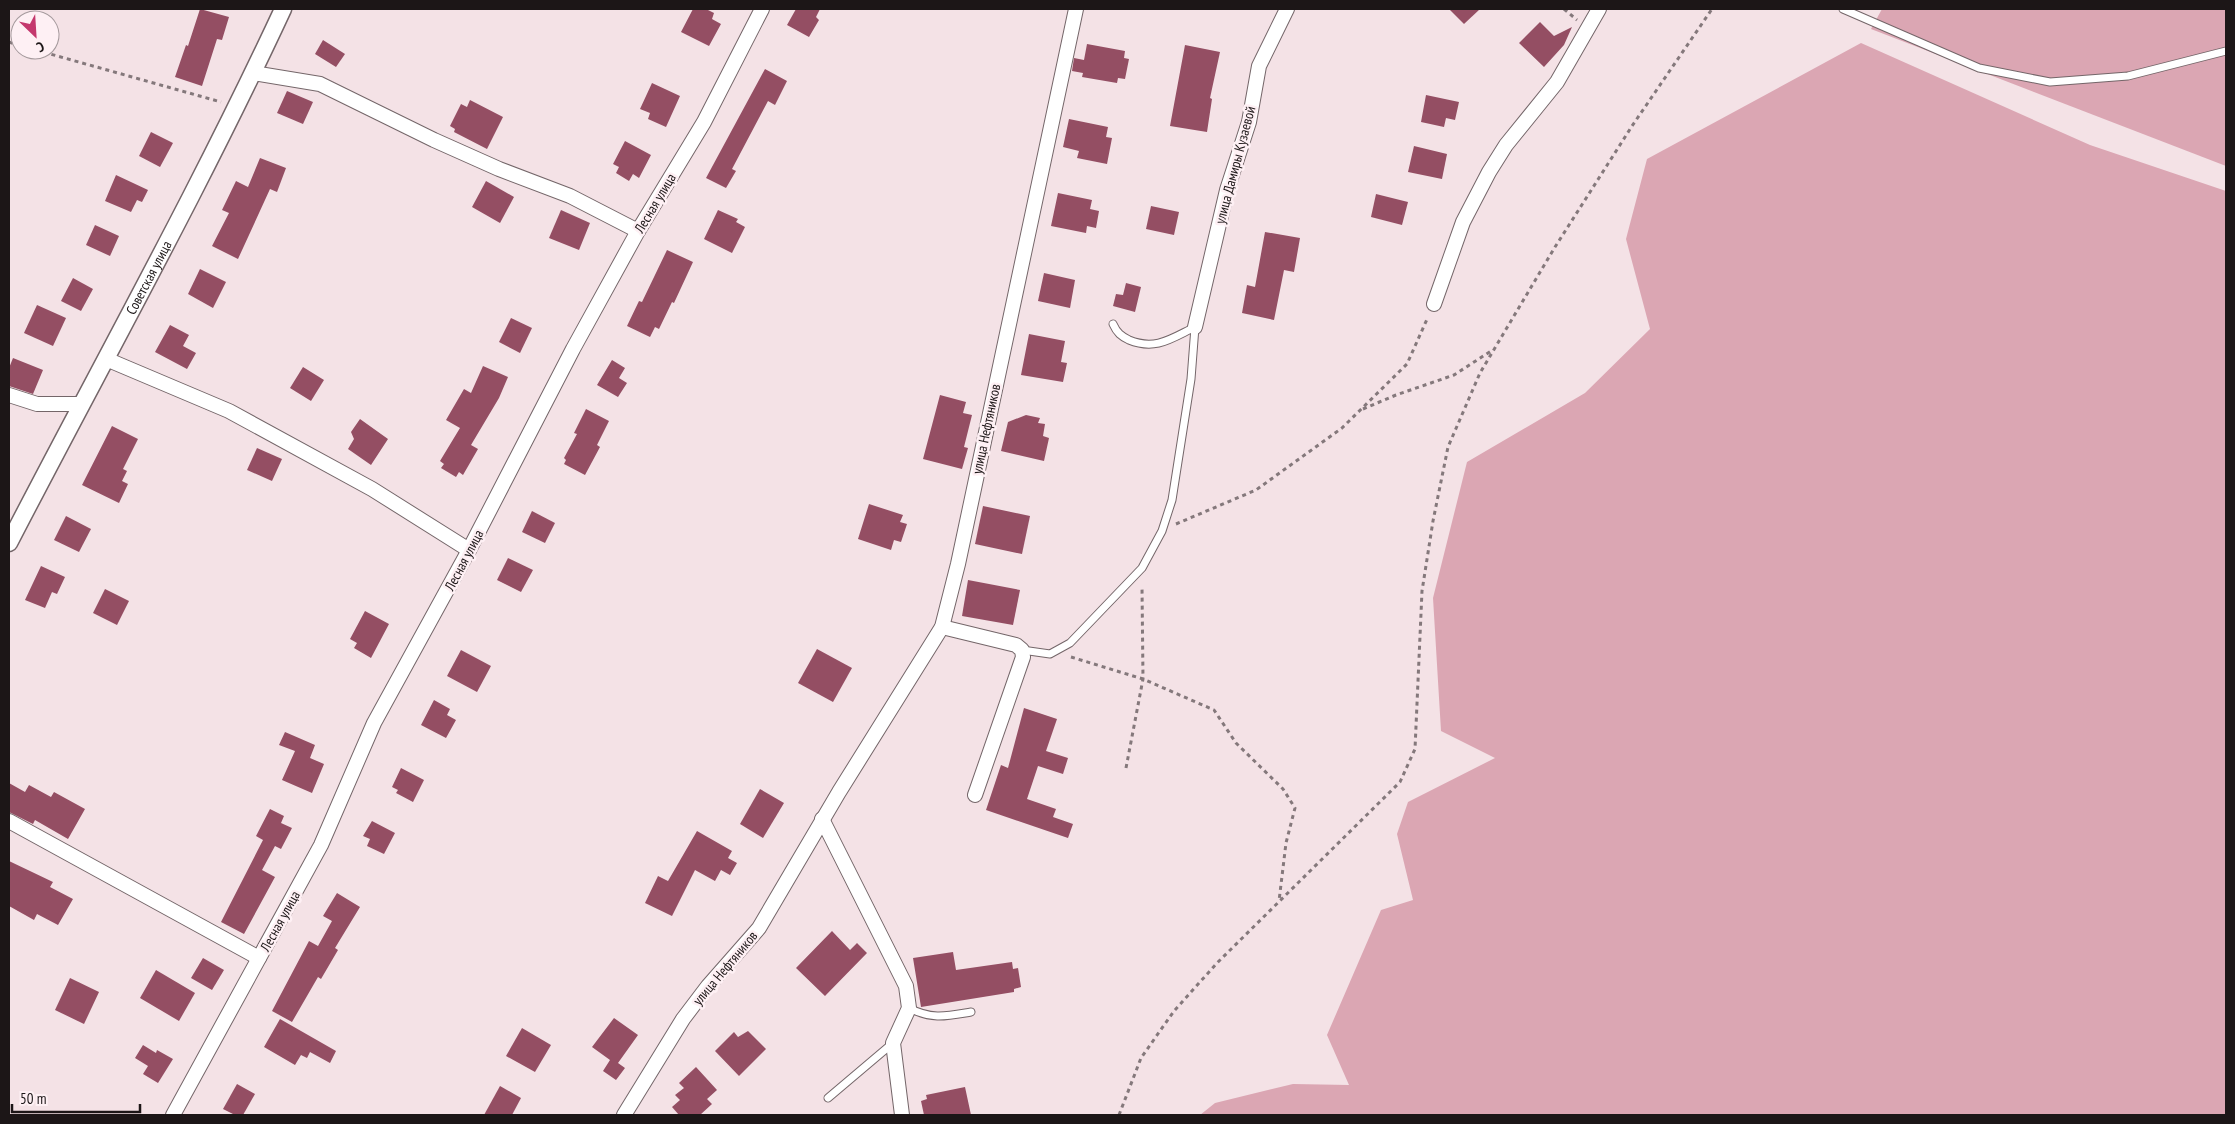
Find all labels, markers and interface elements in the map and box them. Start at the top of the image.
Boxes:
north arrow [10,10,60,60]
text: С [33,37,47,57]
street label: улица Дамиры Кузаевой [1211,104,1259,226]
street label: Лесная улица [630,170,680,237]
street label: Советская улица [122,237,176,318]
street label: улица Нефтяников [968,382,1004,476]
street label: Лесная улица [440,526,488,594]
street label: Лесная улица [256,888,304,955]
street label: улица Нефтяников [689,927,762,1009]
scale bar [12,1082,140,1114]
text: 50 m [20,1089,46,1108]

